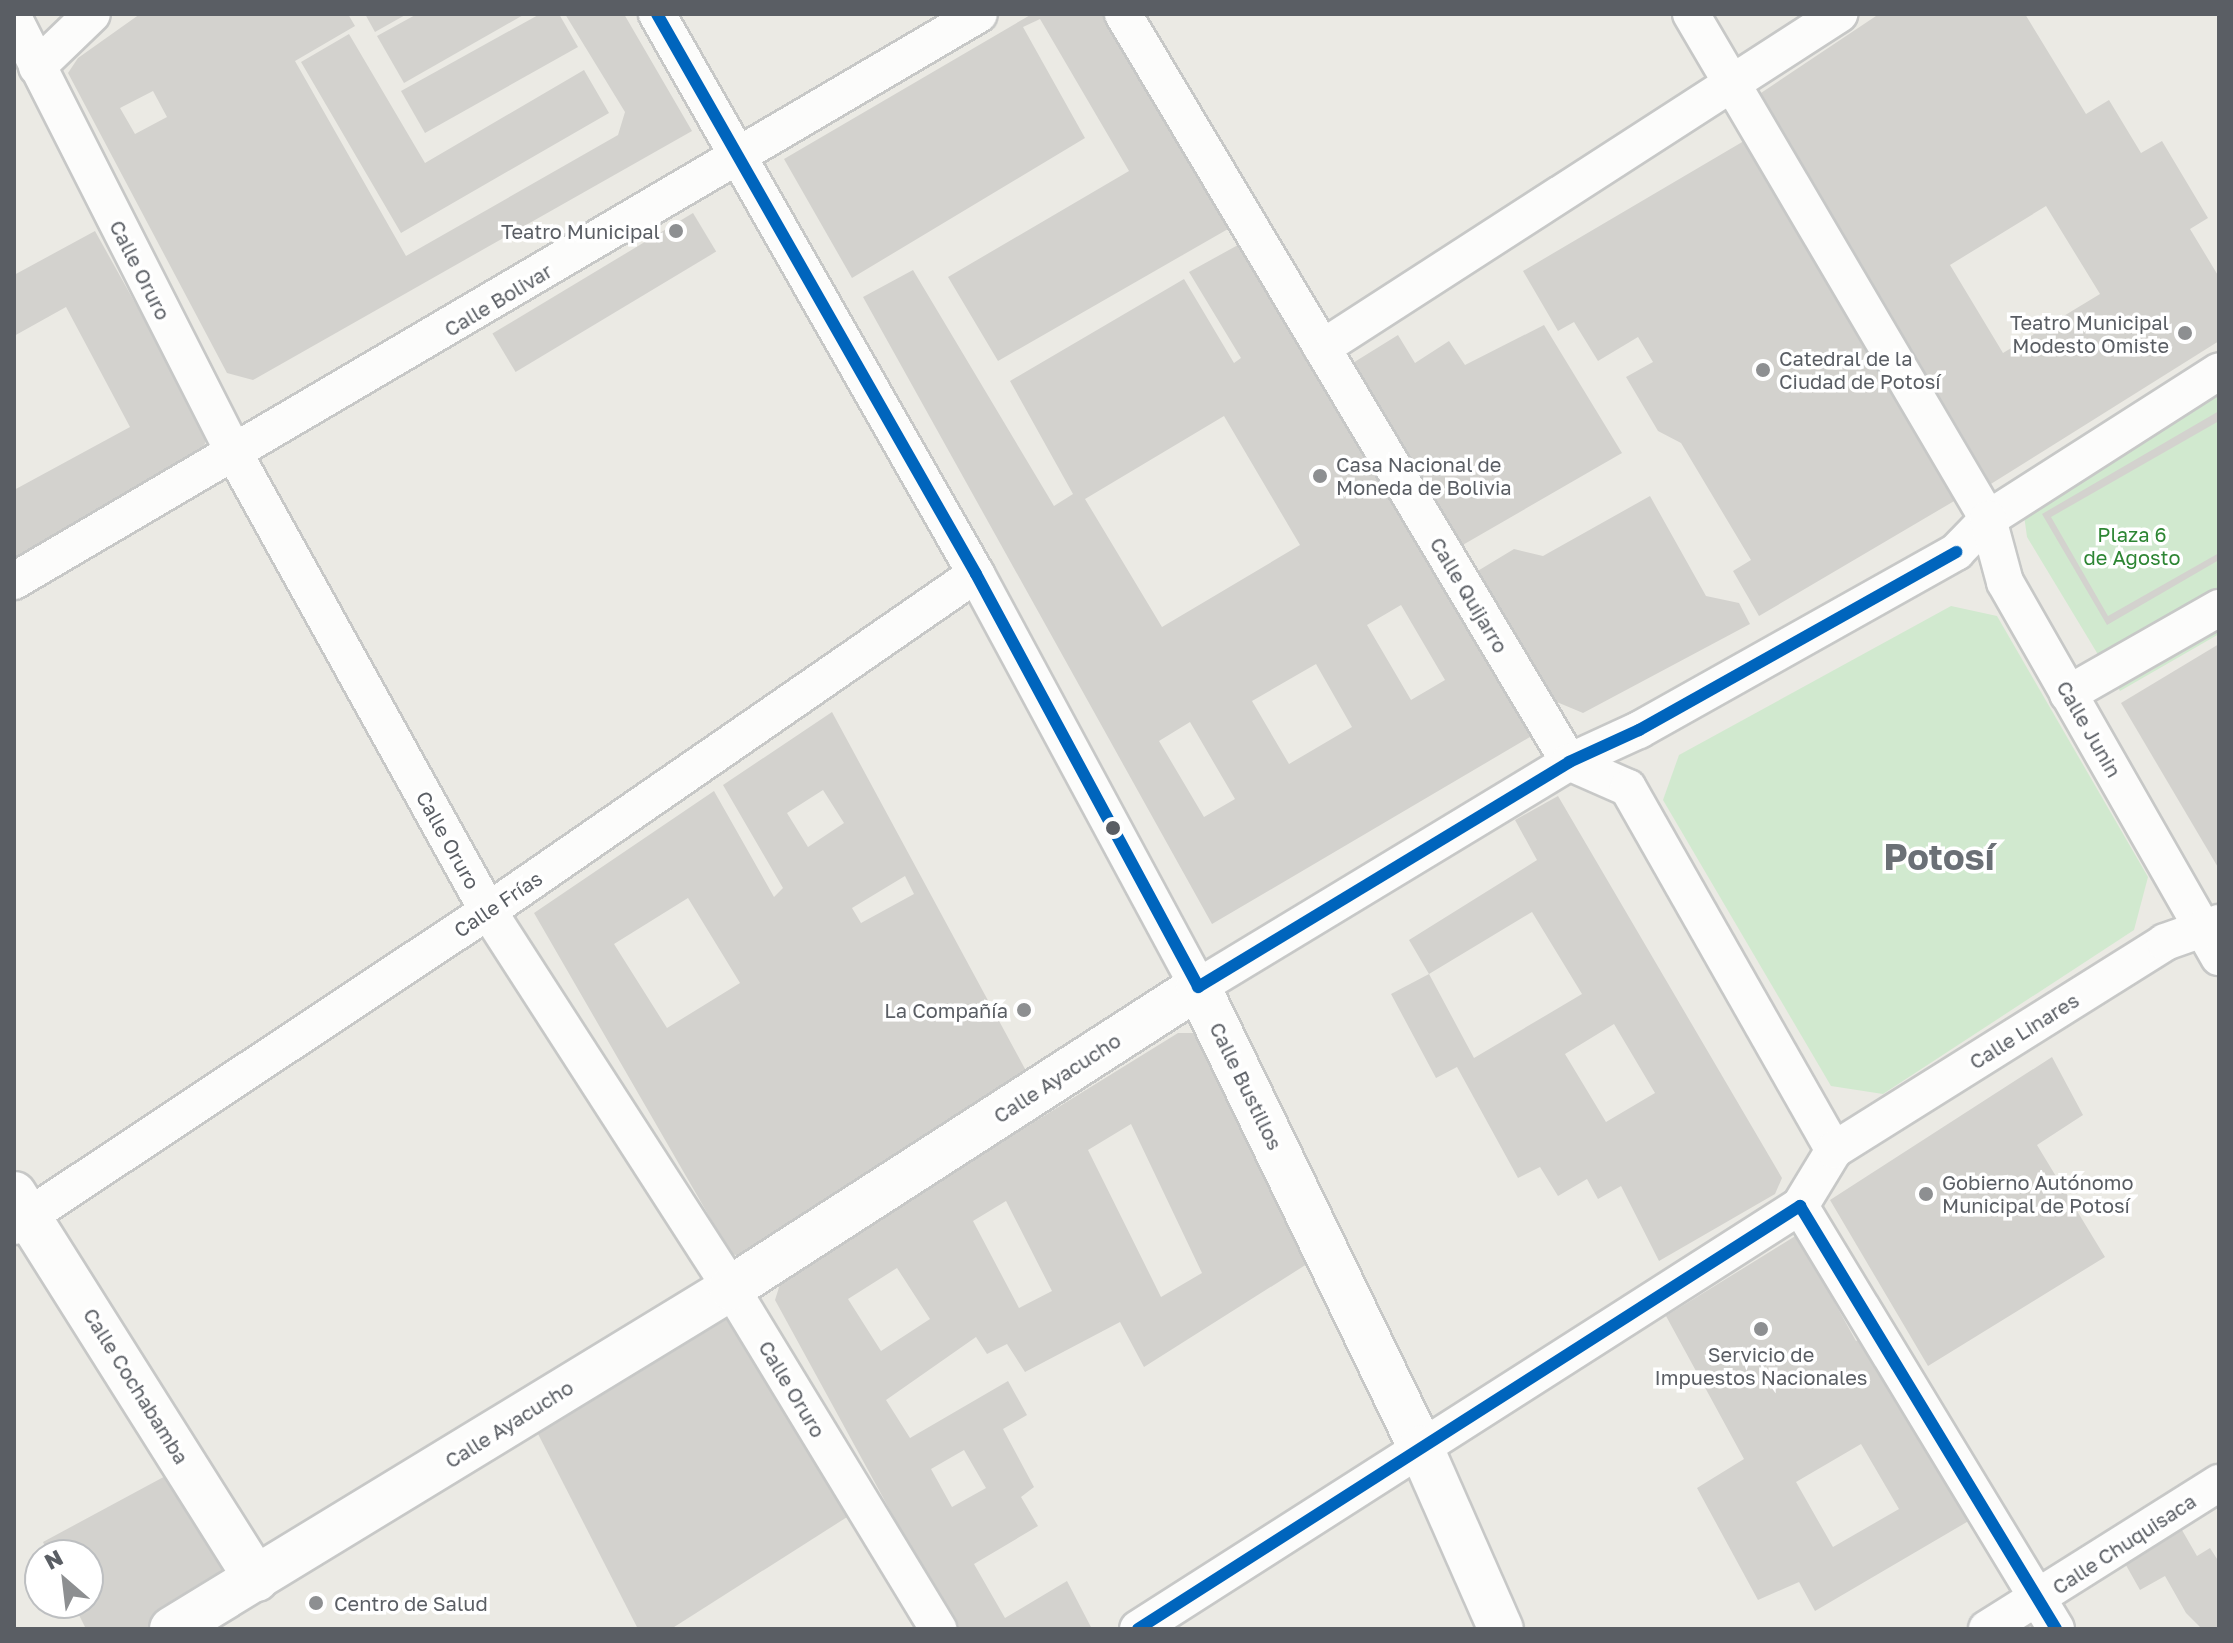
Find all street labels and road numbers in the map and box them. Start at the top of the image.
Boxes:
street label: Calle Oruro [105,216,175,324]
street label: Calle Bolivar [440,259,556,341]
street label: Calle Quijarro [1425,533,1513,657]
street label: Calle Junin [2052,677,2126,781]
street label: Calle Oruro [411,787,485,893]
street label: Calle Frías [449,866,547,942]
street label: Calle Linares [1965,988,2083,1074]
street label: Calle Bustillos [1205,1018,1287,1154]
street label: Calle Ayacucho [989,1028,1125,1128]
street label: Calle Cochabamba [78,1304,194,1468]
street label: Calle Oruro [754,1336,830,1442]
street label: Calle Ayacucho [441,1375,577,1473]
street label: Calle Chuquisaca [2048,1489,2200,1599]

